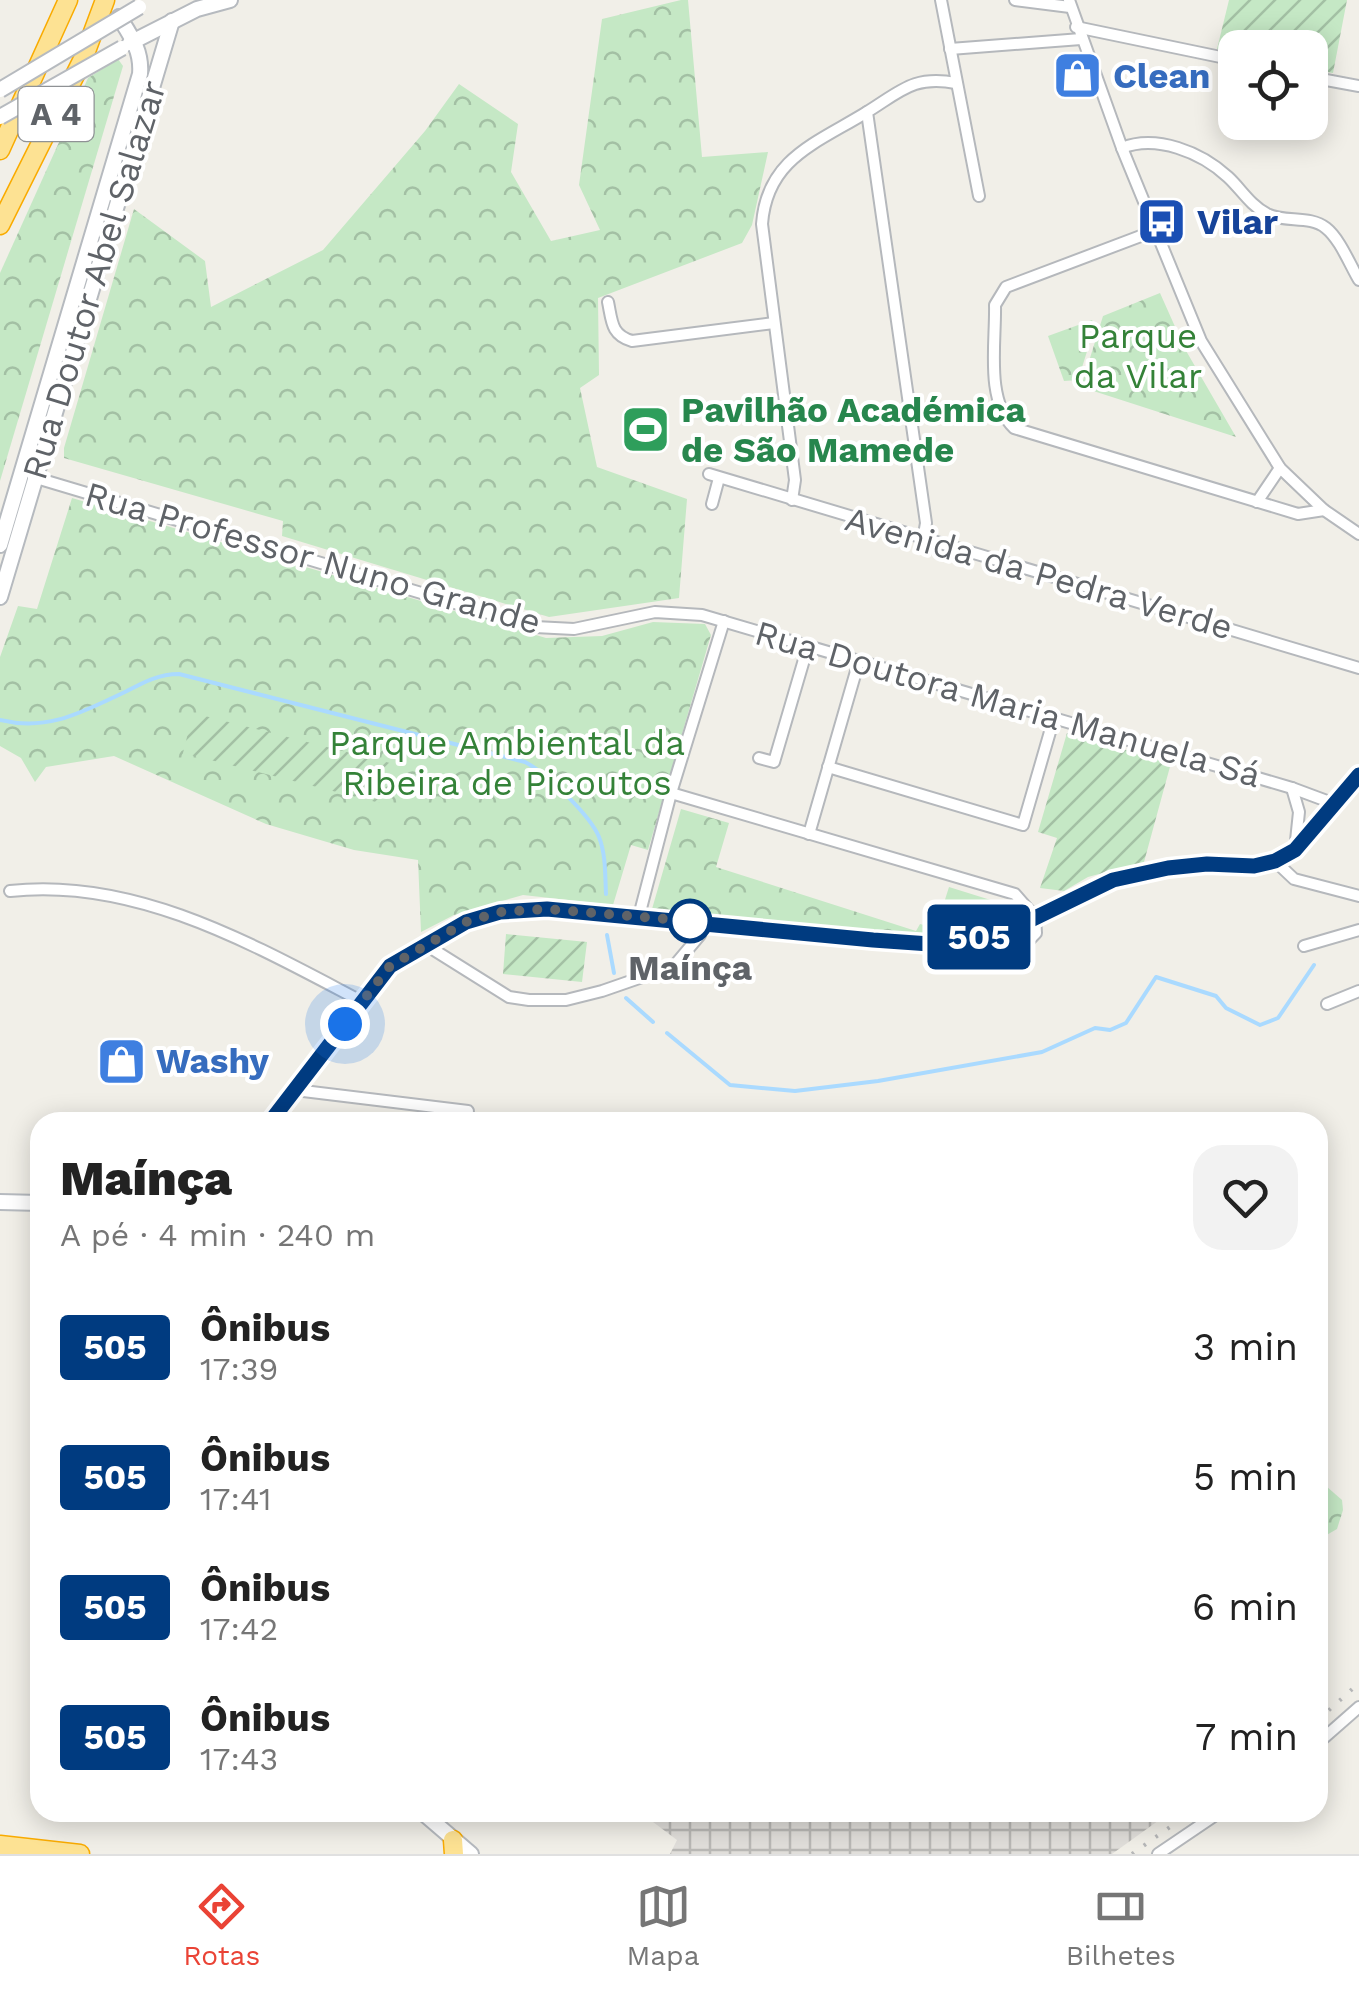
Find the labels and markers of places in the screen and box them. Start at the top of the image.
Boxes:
shop icon: Clean [1052,50,1104,102]
place label: Clean [1113,55,1211,97]
bus stop icon: Vilar [1136,196,1188,248]
place label: Vilar [1197,201,1278,243]
place label: Pavilhão Académica de São Mamede [681,389,1027,471]
sports icon: Pavilhão Académica de São Mamede [620,404,672,456]
marker: Maínça [669,900,711,942]
place label: Maínça [628,947,753,989]
shop icon: Washy [95,1035,147,1087]
place label: Washy [156,1040,269,1082]

